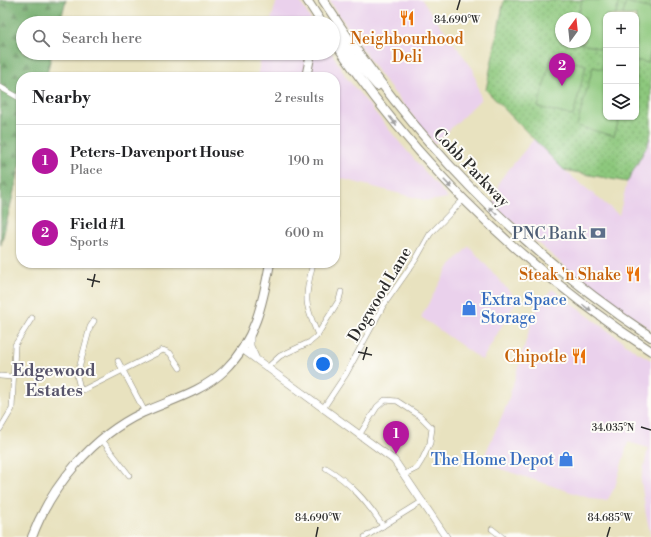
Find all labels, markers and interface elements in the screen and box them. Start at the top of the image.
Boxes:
restaurant icon: Neighbourhood Deli [398,9,416,27]
north arrow [555,12,591,48]
map controls [603,12,639,120]
button: + [603,12,639,48]
text: 84.690°W [434,14,481,26]
search box [16,16,340,60]
icon: search [30,27,52,49]
text: Search here [62,29,142,48]
place label: Neighbourhood Deli [350,29,464,67]
button: − [603,48,639,84]
pin: 2 [549,53,575,86]
button: layers [603,84,639,120]
text: Nearby [32,87,91,109]
text: 2 results [275,90,324,106]
one-way arrow [388,116,397,127]
street label: Cobb Parkway [429,124,514,211]
text: Peters-Davenport House [70,143,244,162]
text: 1 [42,153,48,169]
text: 190 m [288,153,324,169]
text: Place [70,162,102,178]
one-way arrow [443,179,453,189]
one-way arrow [488,206,498,216]
text: Field #1 [70,215,125,234]
place label: PNC Bank [512,224,588,244]
bank icon: PNC Bank [589,224,607,242]
text: 2 [41,225,49,241]
text: 600 m [285,225,324,241]
text: Sports [70,234,109,250]
street label: Dogwood Lane [344,243,416,346]
place label: Steak 'n Shake [519,265,621,285]
restaurant icon: Steak 'n Shake [624,265,642,283]
place label: Extra Space Storage [481,290,567,328]
shop icon: Extra Space Storage [460,299,478,317]
one-way arrow [582,303,593,312]
place label: Chipotle [504,347,567,367]
restaurant icon: Chipotle [570,347,588,365]
your location [313,354,333,374]
district label: Edgewood Estates [12,360,96,402]
pin: 1 [383,421,409,454]
text: 34.035°N [592,422,635,434]
place label: The Home Depot [431,450,554,470]
shop icon: The Home Depot [557,450,575,468]
text: 84.690°W [295,512,342,524]
text: 84.685°W [588,512,633,524]

